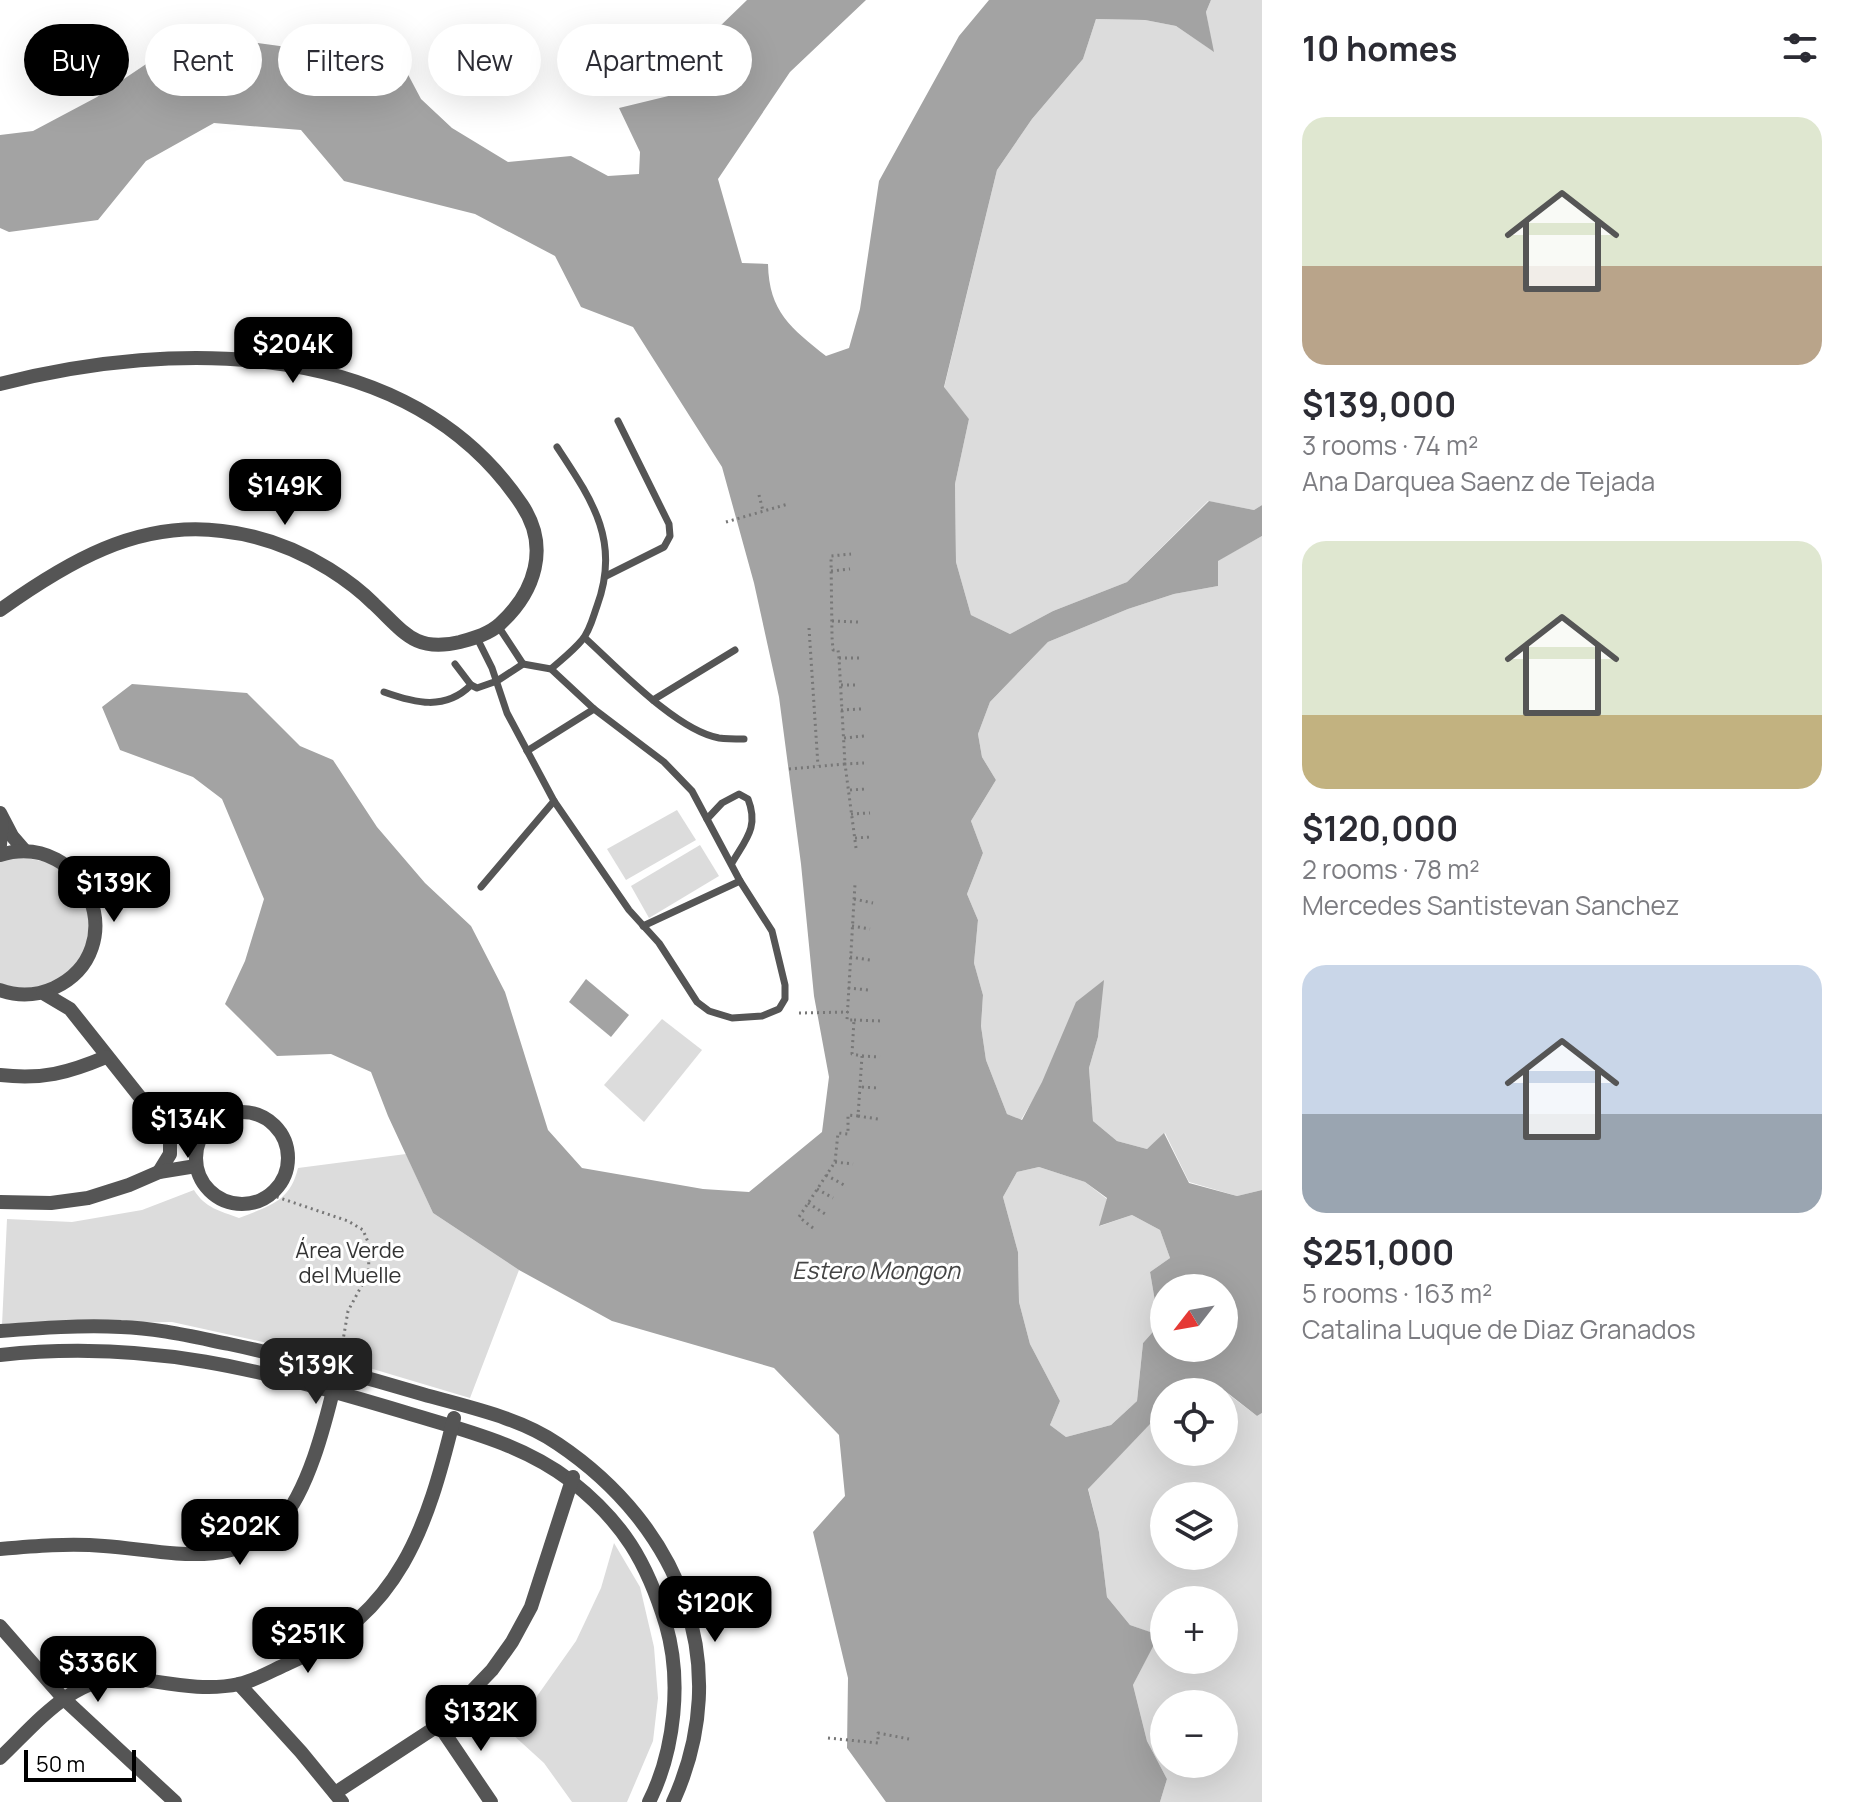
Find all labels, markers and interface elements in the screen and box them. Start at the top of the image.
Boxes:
chip: Buy [24,24,129,96]
chip: Rent [145,24,262,96]
chip: Filters [278,24,412,96]
chip: New [428,24,541,96]
chip: Apartment [557,24,752,96]
text: 10 homes [1302,25,1458,71]
icon: filters [1778,26,1822,70]
icon: home [1490,169,1634,313]
pin: $204K [237,317,349,385]
text: $204K [252,325,334,361]
text: $139,000 [1302,381,1456,427]
text: 3 rooms · 74 m² [1302,427,1478,463]
pin: $149K [229,459,341,527]
text: Ana Darquea Saenz de Tejada [1302,463,1655,499]
text: $149K [247,467,323,503]
icon: home [1490,593,1634,737]
text: $120,000 [1302,805,1458,851]
text: 2 rooms · 78 m² [1302,851,1480,887]
pin: $139K [58,856,170,924]
text: $139K [76,864,152,900]
text: Mercedes Santistevan Sanchez [1302,887,1680,923]
icon: home [1490,1017,1634,1161]
pin: $134K [132,1092,244,1160]
text: $134K [150,1100,226,1136]
text: $251,000 [1302,1229,1455,1275]
park label: Área Verde del Muelle [295,1235,405,1290]
water label: Estero Mongon [792,1253,961,1286]
north arrow [1150,1274,1238,1362]
map controls [1150,1274,1238,1778]
text: 5 rooms · 163 m² [1302,1275,1492,1311]
text: Catalina Luque de Diaz Granados [1302,1311,1696,1347]
pin: $139K [260,1338,372,1406]
text: $139K [278,1346,354,1382]
button: locate [1150,1378,1238,1466]
button: layers [1150,1482,1238,1570]
pin: $202K [184,1499,296,1567]
text: $202K [199,1507,281,1543]
pin: $120K [659,1576,771,1644]
text: $120K [676,1584,754,1620]
button: + [1150,1586,1238,1674]
pin: $251K [252,1607,364,1675]
text: $251K [270,1615,346,1651]
pin: $336K [42,1636,154,1704]
text: $336K [58,1644,138,1680]
pin: $132K [425,1685,537,1753]
button: − [1150,1690,1238,1778]
text: $132K [443,1693,519,1729]
scale bar [24,1746,136,1782]
text: 50 m [36,1749,85,1779]

